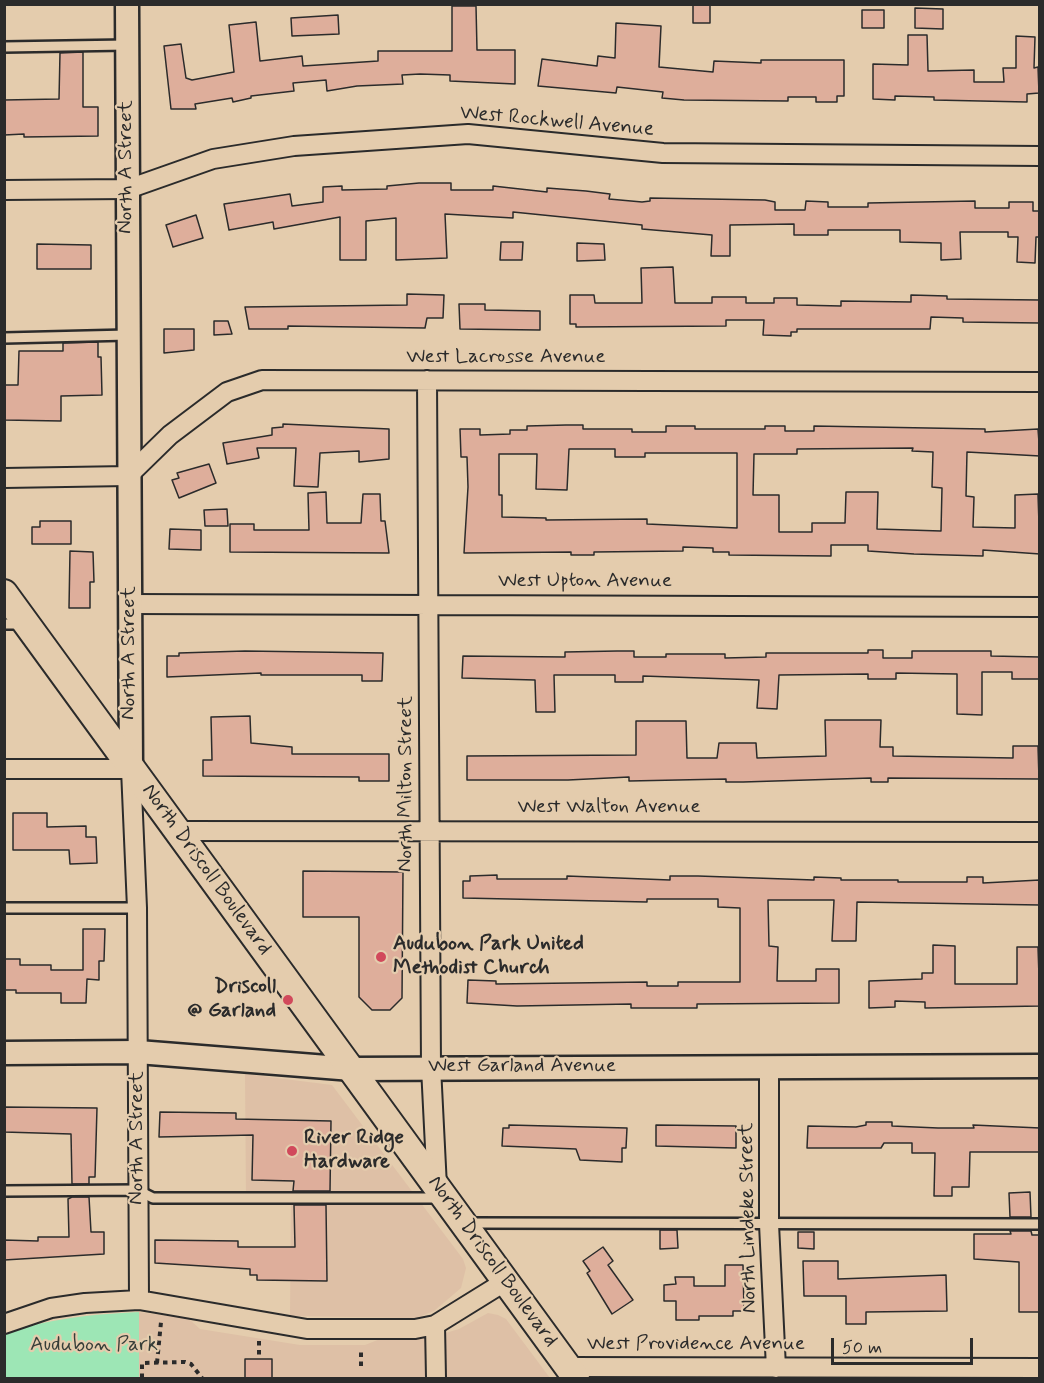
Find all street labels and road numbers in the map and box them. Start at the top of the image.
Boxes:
street label: North A Street [114,100,140,234]
street label: West Rockwell Avenue [459,101,655,143]
street label: West Lacrosse Avenue [406,345,606,371]
street label: West Upton Avenue [498,569,672,595]
street label: North A Street [117,586,143,720]
street label: North Milton Street [394,696,420,872]
street label: North Driscoll Boulevard [135,779,277,961]
street label: West Walton Avenue [517,795,701,821]
street label: West Garland Avenue [428,1054,616,1080]
street label: North A Street [125,1071,151,1205]
street label: North Lindeke Street [735,1122,763,1314]
street label: North Driscoll Boulevard [421,1171,563,1353]
street label: West Providence Avenue [587,1332,805,1358]

